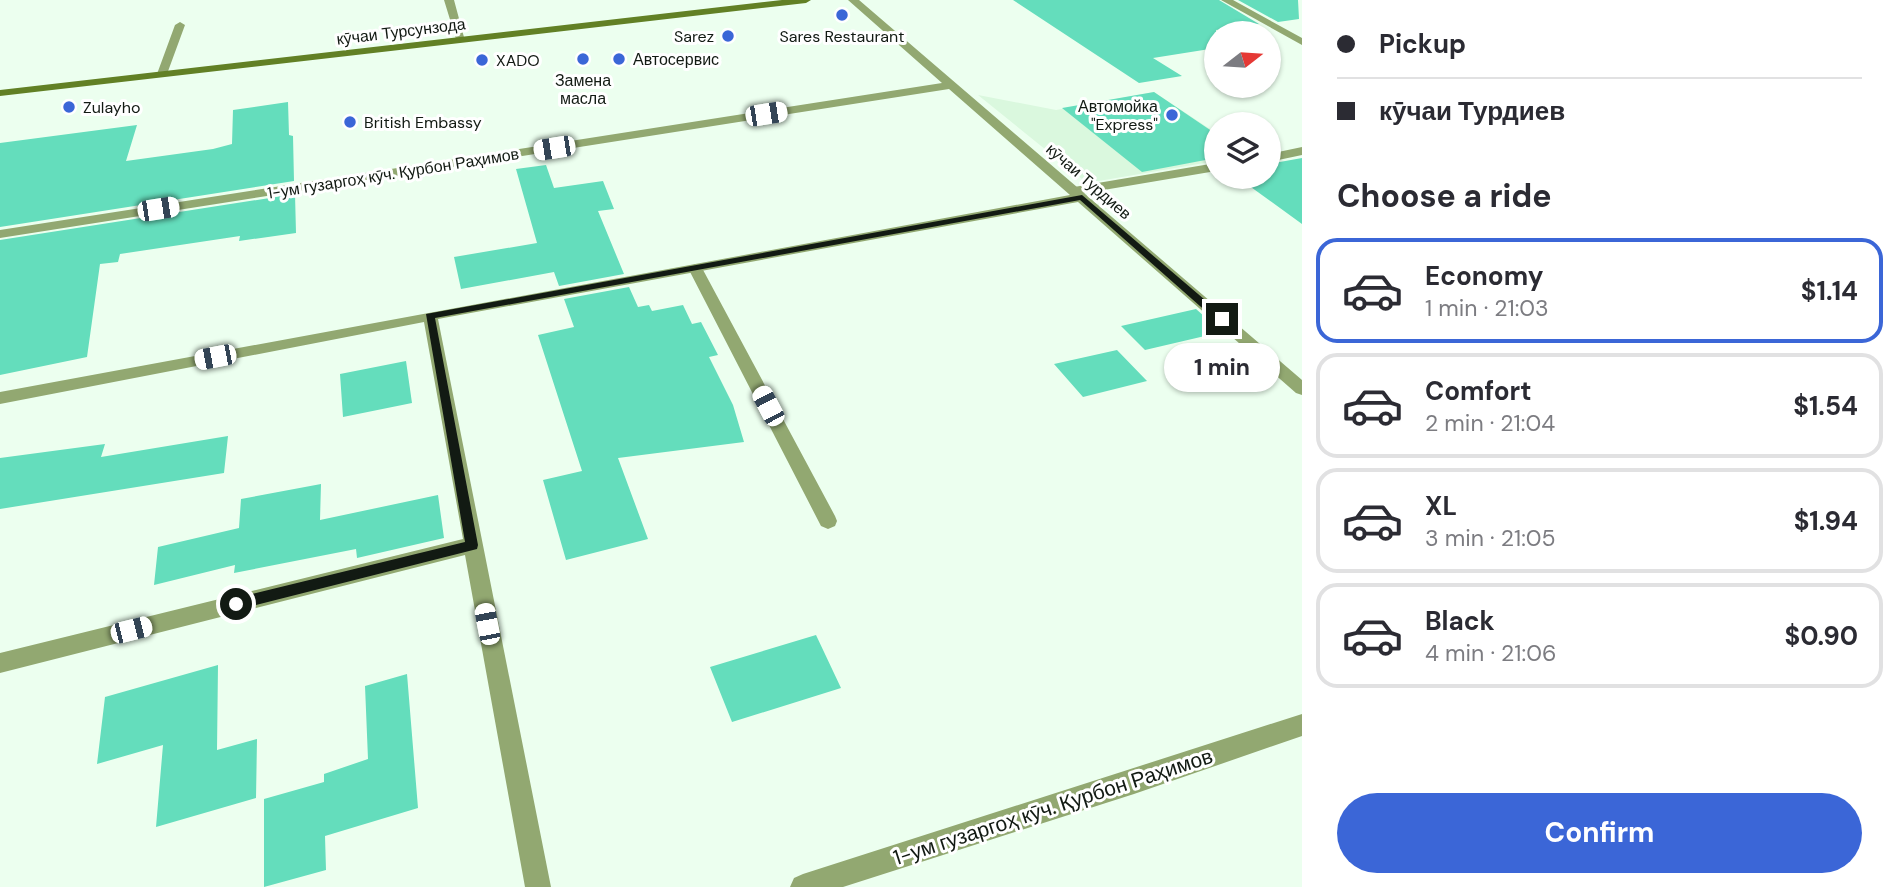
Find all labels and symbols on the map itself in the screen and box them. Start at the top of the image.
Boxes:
marker: Sares Restaurant [834,7,850,23]
street label: кӯчаи Турсунзода [335,13,467,50]
north arrow [1204,21,1281,98]
place label: Sarez [674,26,714,47]
place label: Sares Restaurant [780,26,905,47]
marker: Sarez [720,28,736,44]
place label: Автосервис [633,49,719,70]
place label: XADO [496,50,540,71]
marker: Замена масла [575,51,591,67]
marker: Автосервис [611,51,627,67]
marker: XADO [474,52,490,68]
place label: Замена масла [555,70,611,109]
place label: Автомойка "Express" [1078,96,1158,135]
place label: Zulayho [83,97,140,118]
marker: Zulayho [61,99,77,115]
car [744,100,789,128]
marker: Автомойка "Express" [1164,107,1180,123]
place label: British Embassy [364,112,482,133]
marker: British Embassy [342,114,358,130]
car [532,134,577,162]
street label: кӯчаи Турдиев [1042,139,1136,224]
street label: 1-ум гузаргоҳ кӯч. Қурбон Раҳимов [266,143,520,204]
car [136,195,181,223]
route end [1206,303,1238,335]
car [193,343,238,371]
callout: 1 min [1164,344,1280,392]
car [749,383,788,429]
route start [220,588,252,620]
car [473,601,502,647]
car [109,615,154,645]
street label: 1-ум гузаргоҳ кӯч. Қурбон Раҳимов [890,742,1216,872]

